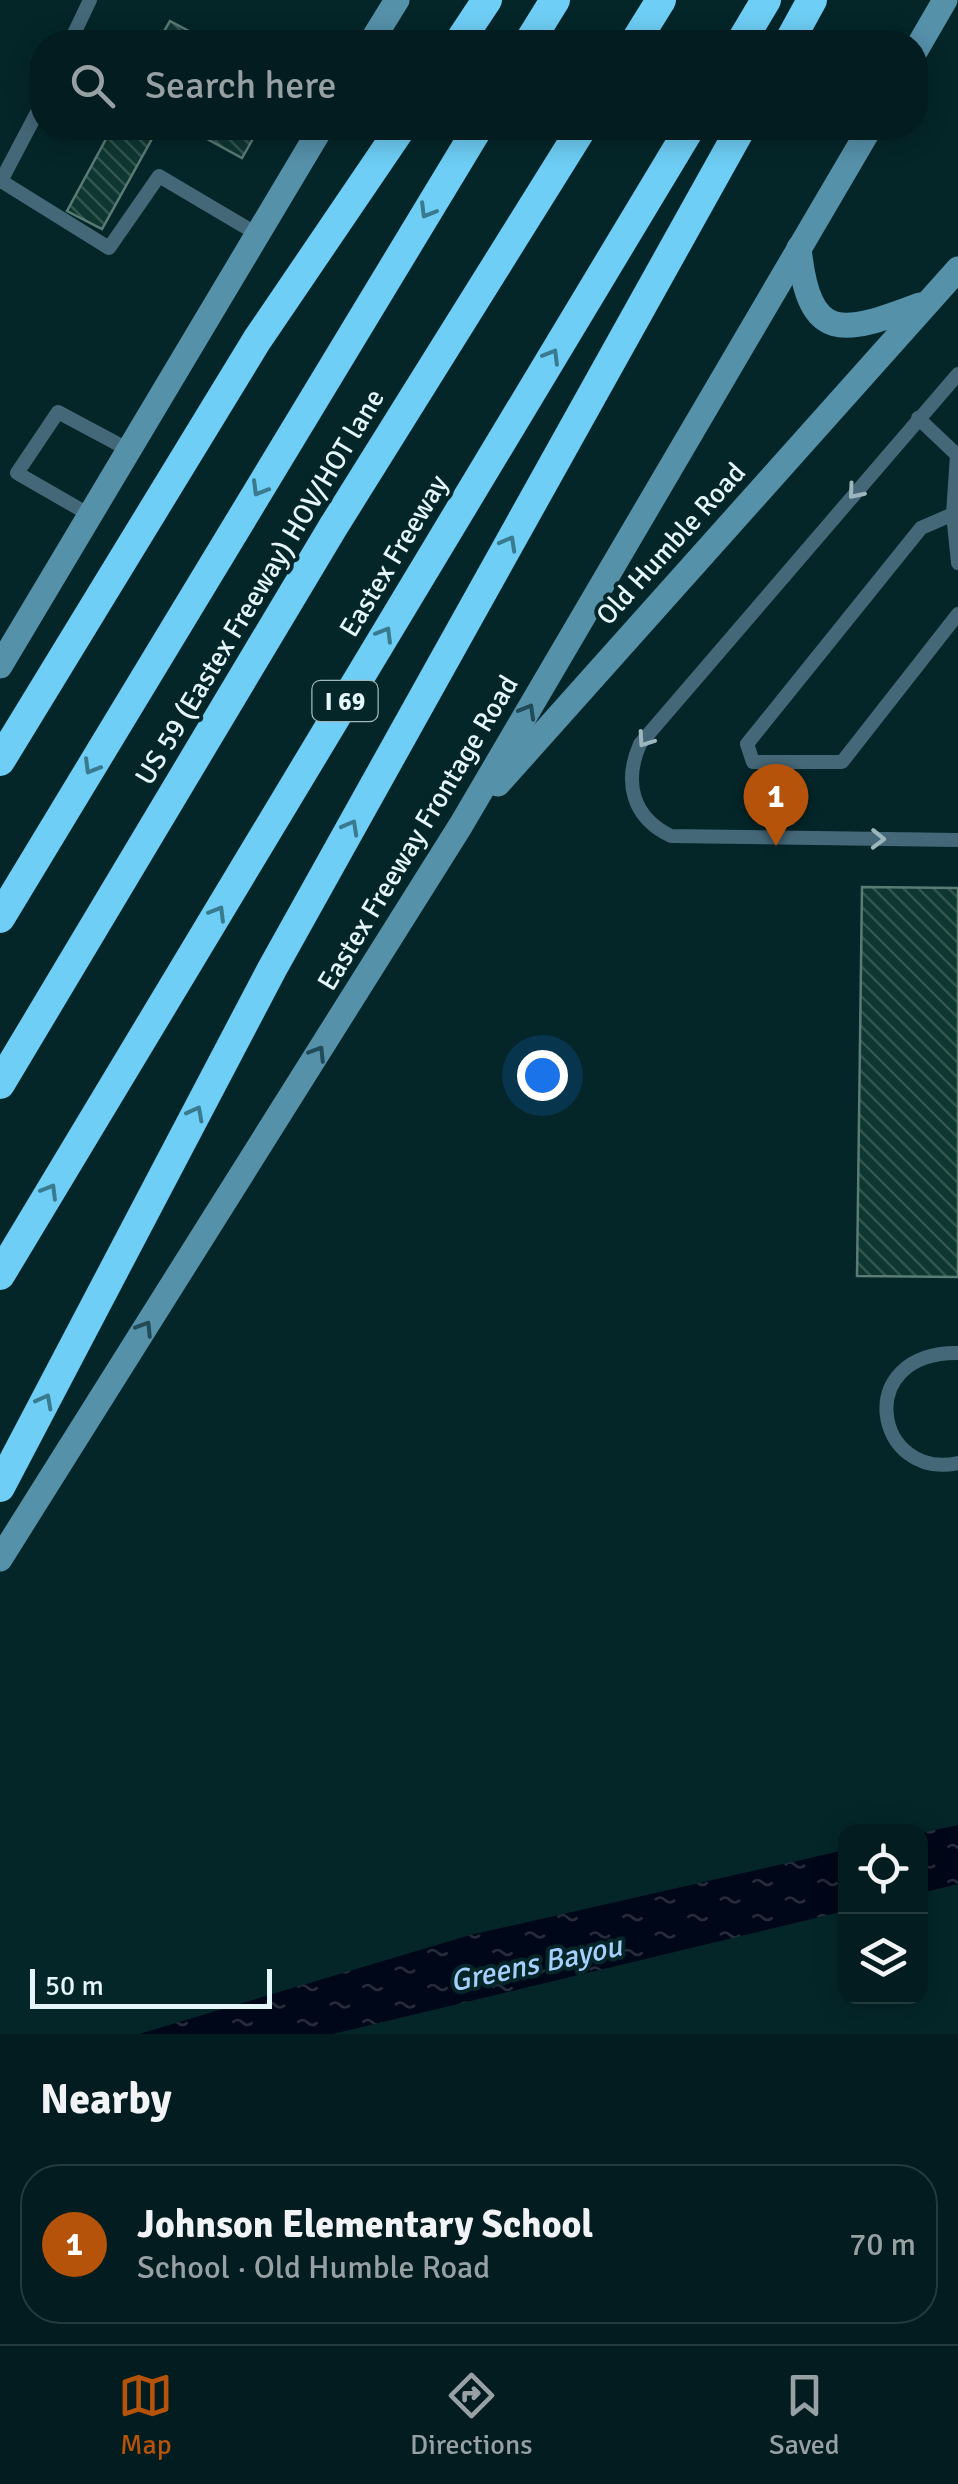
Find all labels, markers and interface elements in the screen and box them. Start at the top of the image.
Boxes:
search box [30,30,928,140]
icon: search [65,58,120,113]
text: Search here [145,62,337,109]
one-way arrow [420,200,439,218]
one-way arrow [540,349,559,367]
street label: US 59 (Eastex Freeway) HOV/HOT lane [128,383,392,791]
street label: Old Humble Road [589,456,753,632]
street label: Eastex Freeway [332,469,456,643]
one-way arrow [252,478,271,496]
one-way arrow [849,481,867,499]
one-way arrow [497,536,517,554]
one-way arrow [373,627,392,645]
street label: Eastex Freeway Frontage Road [310,669,526,997]
road number: I 69 [312,681,378,721]
one-way arrow [516,704,535,722]
one-way arrow [639,729,657,747]
one-way arrow [84,756,103,774]
pin: 1 [744,764,808,846]
one-way arrow [338,820,358,838]
one-way arrow [872,828,887,850]
one-way arrow [206,906,225,924]
one-way arrow [306,1046,325,1064]
your location [517,1050,568,1101]
one-way arrow [184,1105,203,1123]
one-way arrow [38,1184,57,1202]
one-way arrow [133,1321,152,1339]
one-way arrow [33,1393,52,1411]
map controls [838,1824,928,2004]
button: locate [838,1824,928,1914]
button: layers [838,1914,928,2004]
water label: Greens Bayou [447,1927,627,2000]
scale bar [30,1964,272,2008]
text: 50 m [45,1969,104,2003]
text: Nearby [40,2074,172,2125]
text: Johnson Elementary School [137,2201,593,2248]
text: 1 [66,2225,83,2264]
text: 70 m [849,2225,916,2264]
text: School · Old Humble Road [137,2248,490,2287]
tab: Map [118,2368,173,2462]
tab: Directions [410,2368,532,2462]
tab: Saved [769,2368,840,2462]

